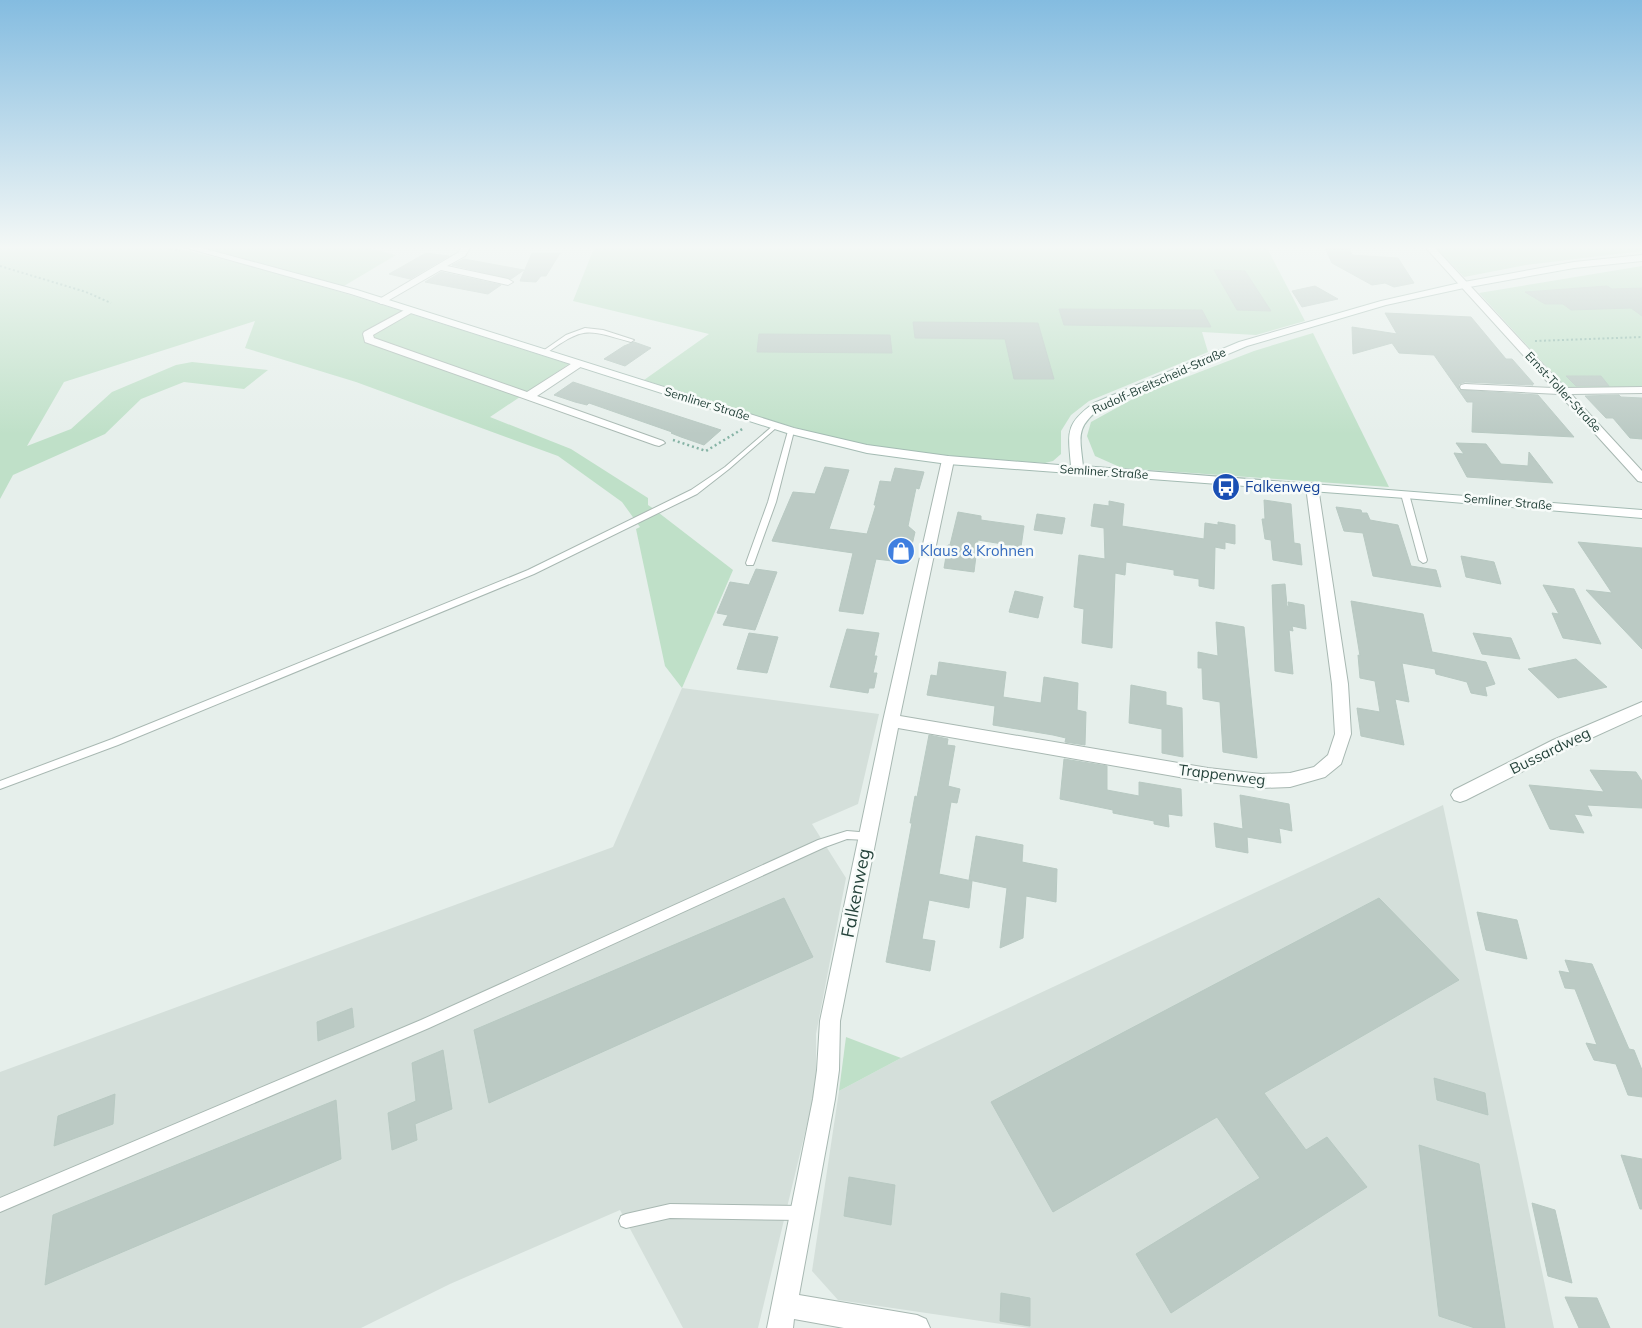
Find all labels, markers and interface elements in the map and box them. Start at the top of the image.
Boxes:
street label: Rudolf-Breitscheid-Straße [1090,344,1228,417]
street label: Ernst-Toller-Straße [1522,348,1605,435]
street label: Semliner Straße [663,383,752,424]
street label: Semliner Straße [1059,461,1149,482]
bus stop icon: Falkenweg [1211,472,1241,502]
place label: Falkenweg [1245,477,1320,496]
street label: Semliner Straße [1463,490,1553,513]
shop icon: Klaus & Krohnen [886,536,916,566]
place label: Klaus & Krohnen [920,541,1034,560]
street label: Bussardweg [1506,723,1593,778]
street label: Trappenweg [1178,760,1267,789]
street label: Falkenweg [836,846,875,939]

